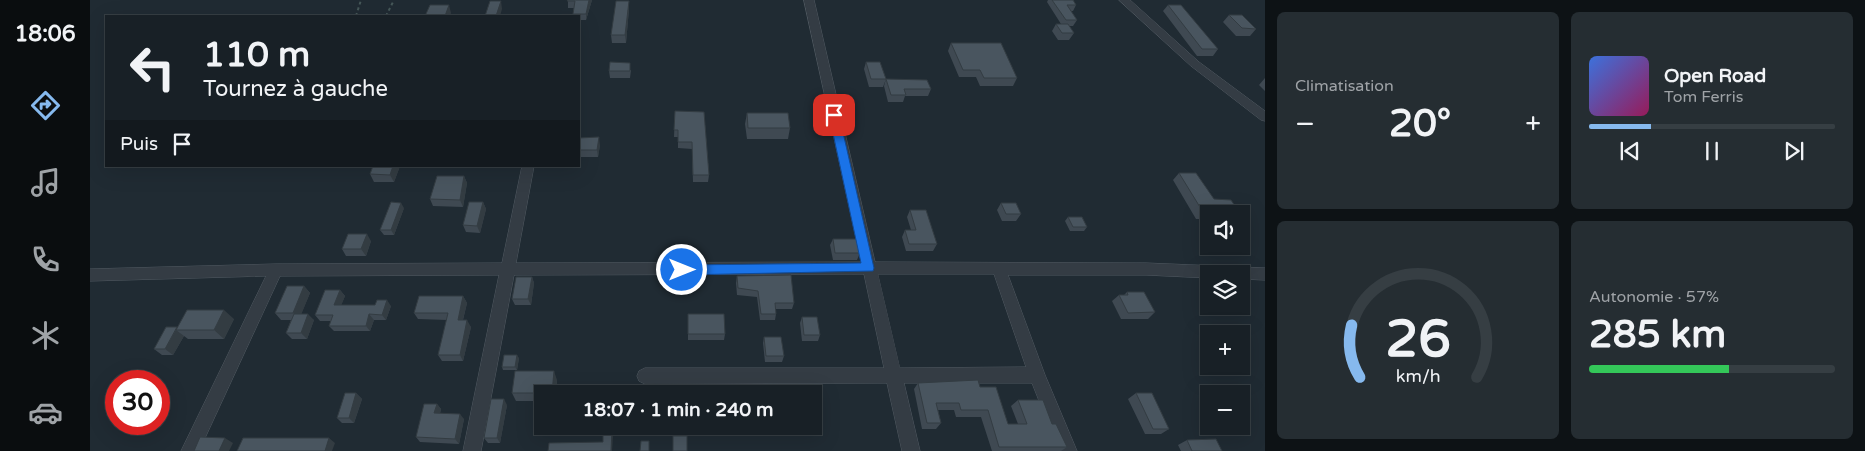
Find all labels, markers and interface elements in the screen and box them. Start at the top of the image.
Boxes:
text: 18:06 [15,21,75,47]
text: 110 m [203,34,310,76]
icon: left [120,35,185,100]
text: Open Road [1664,65,1766,87]
text: Tournez à gauche [203,76,388,102]
text: Climatisation [1295,76,1394,96]
text: Tom Ferris [1664,87,1743,107]
icon: directions [28,88,63,123]
pin [813,94,855,136]
icon: arrive [820,101,848,129]
text: 20° [1389,101,1451,147]
text: − [1295,107,1315,141]
text: + [1525,107,1541,141]
icon: arrive [168,130,196,158]
text: Puis [120,133,158,155]
icon: previous [1616,137,1644,165]
icon: pause [1698,137,1726,165]
icon: next [1780,137,1808,165]
icon: music [28,165,63,200]
map controls [1200,205,1250,435]
button: sound [1200,205,1250,255]
icon: phone [28,242,63,277]
position arrow [655,243,707,295]
button: layers [1200,265,1250,315]
text: Autonomie · 57% [1589,287,1719,307]
text: 26 [1385,308,1451,371]
text: 285 km [1589,312,1726,358]
icon: climate [28,318,63,353]
button: + [1200,325,1250,375]
text: km/h [1396,366,1440,387]
speed limit sign: 30 [105,370,170,435]
button: − [1200,385,1250,435]
icon: car [28,395,63,430]
text: 18:07 · 1 min · 240 m [582,399,774,421]

